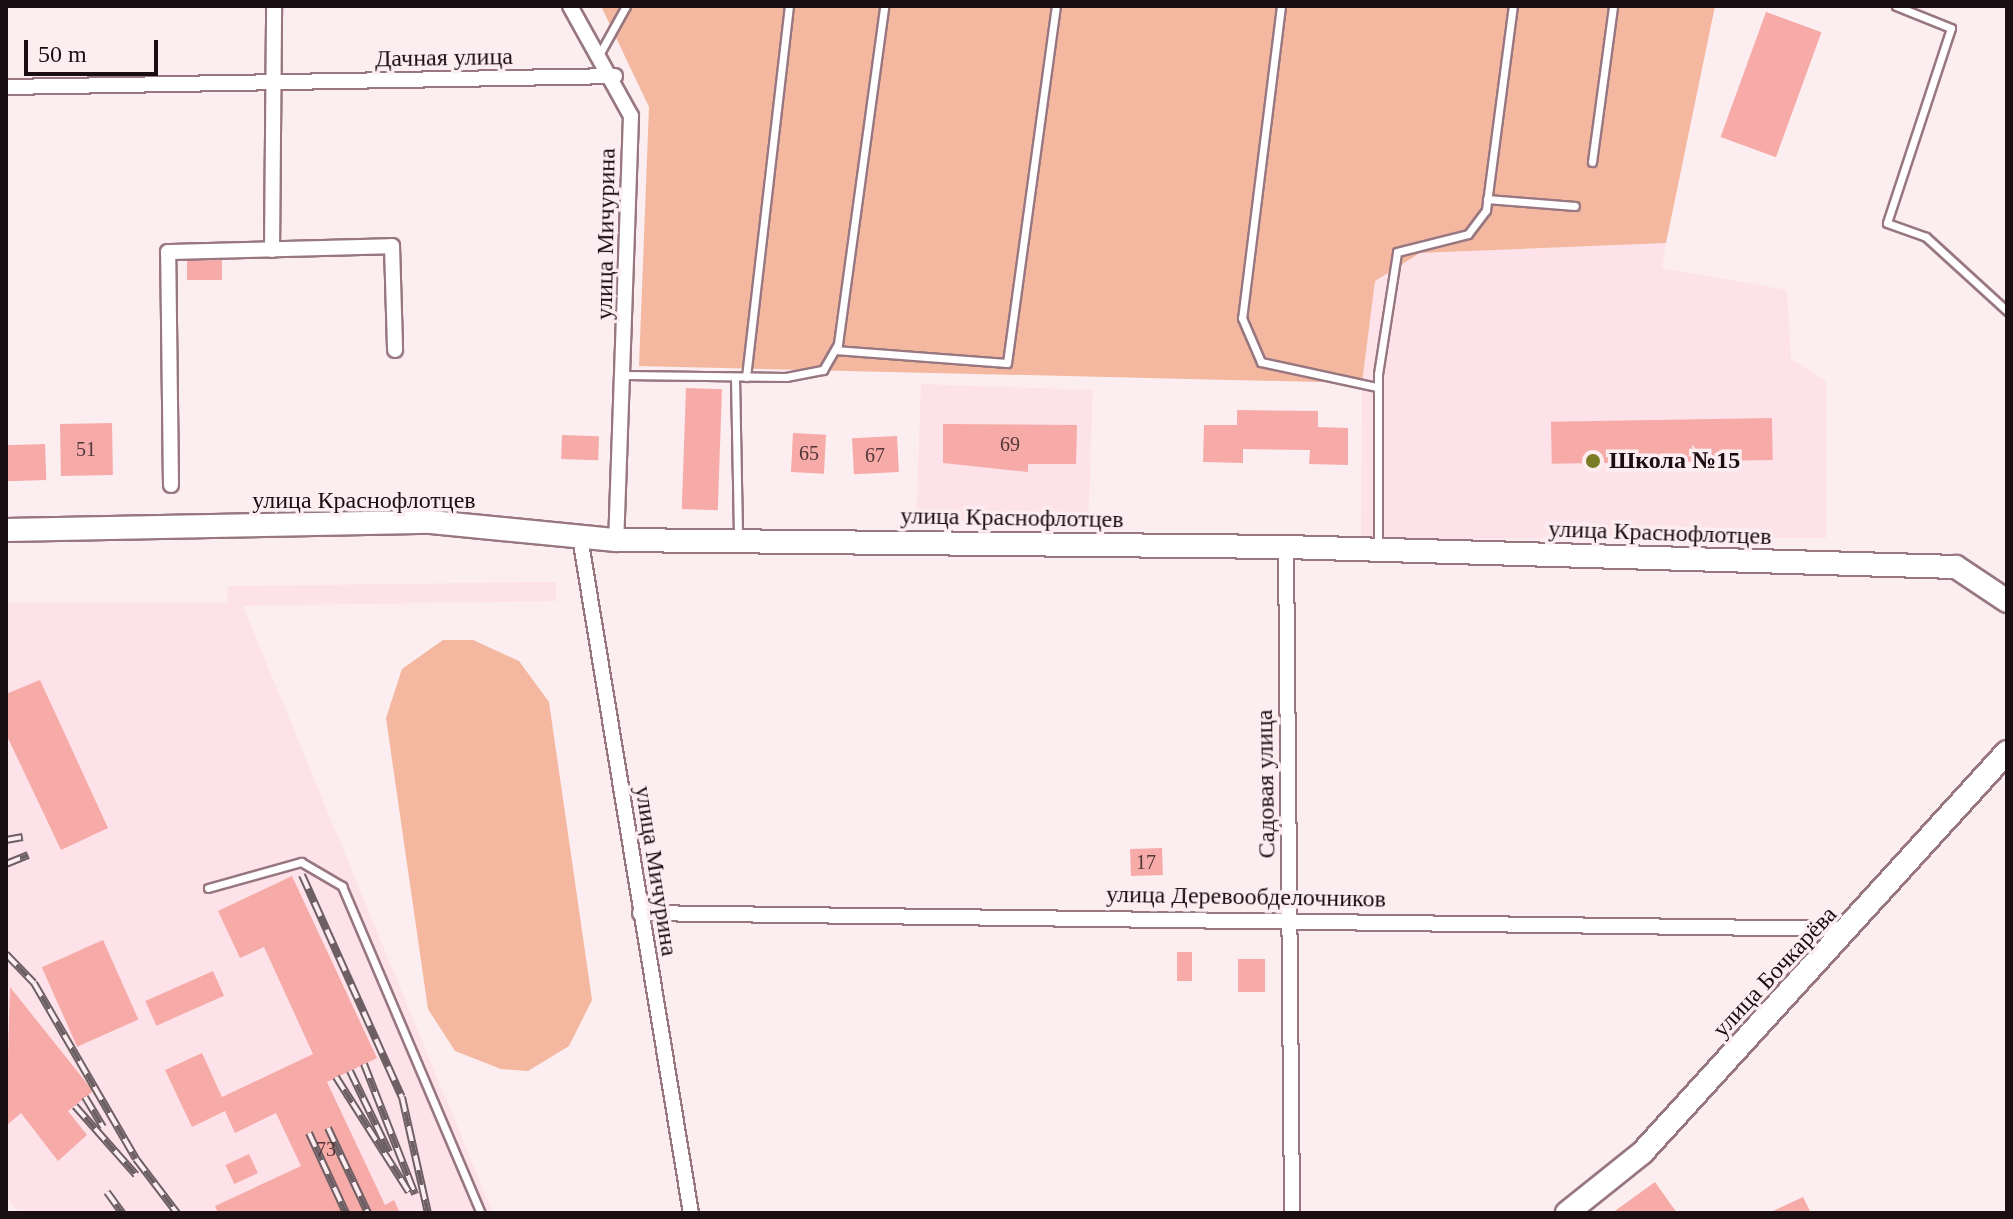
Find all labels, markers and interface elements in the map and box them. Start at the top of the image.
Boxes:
scale bar [28,24,162,74]
text: 50 m [38,41,87,67]
street label: Дачная улица [375,42,513,74]
street label: улица Мичурина [590,148,622,320]
house number: 69 [1000,432,1020,456]
house number: 51 [76,437,96,461]
house number: 65 [799,441,819,465]
house number: 67 [865,443,885,467]
place label: Школа №15 [1609,447,1740,475]
marker: Школа №15 [1584,452,1602,470]
street label: улица Краснофлотцев [252,487,476,515]
street label: улица Краснофлотцев [900,502,1124,534]
street label: улица Краснофлотцев [1548,515,1772,551]
street label: Садовая улица [1250,709,1282,859]
street label: улица Мичурина [628,784,684,958]
house number: 17 [1136,850,1156,874]
street label: улица Деревообделочников [1106,880,1386,914]
street label: улица Бочкарёва [1707,900,1843,1044]
house number: 73 [316,1137,336,1161]

